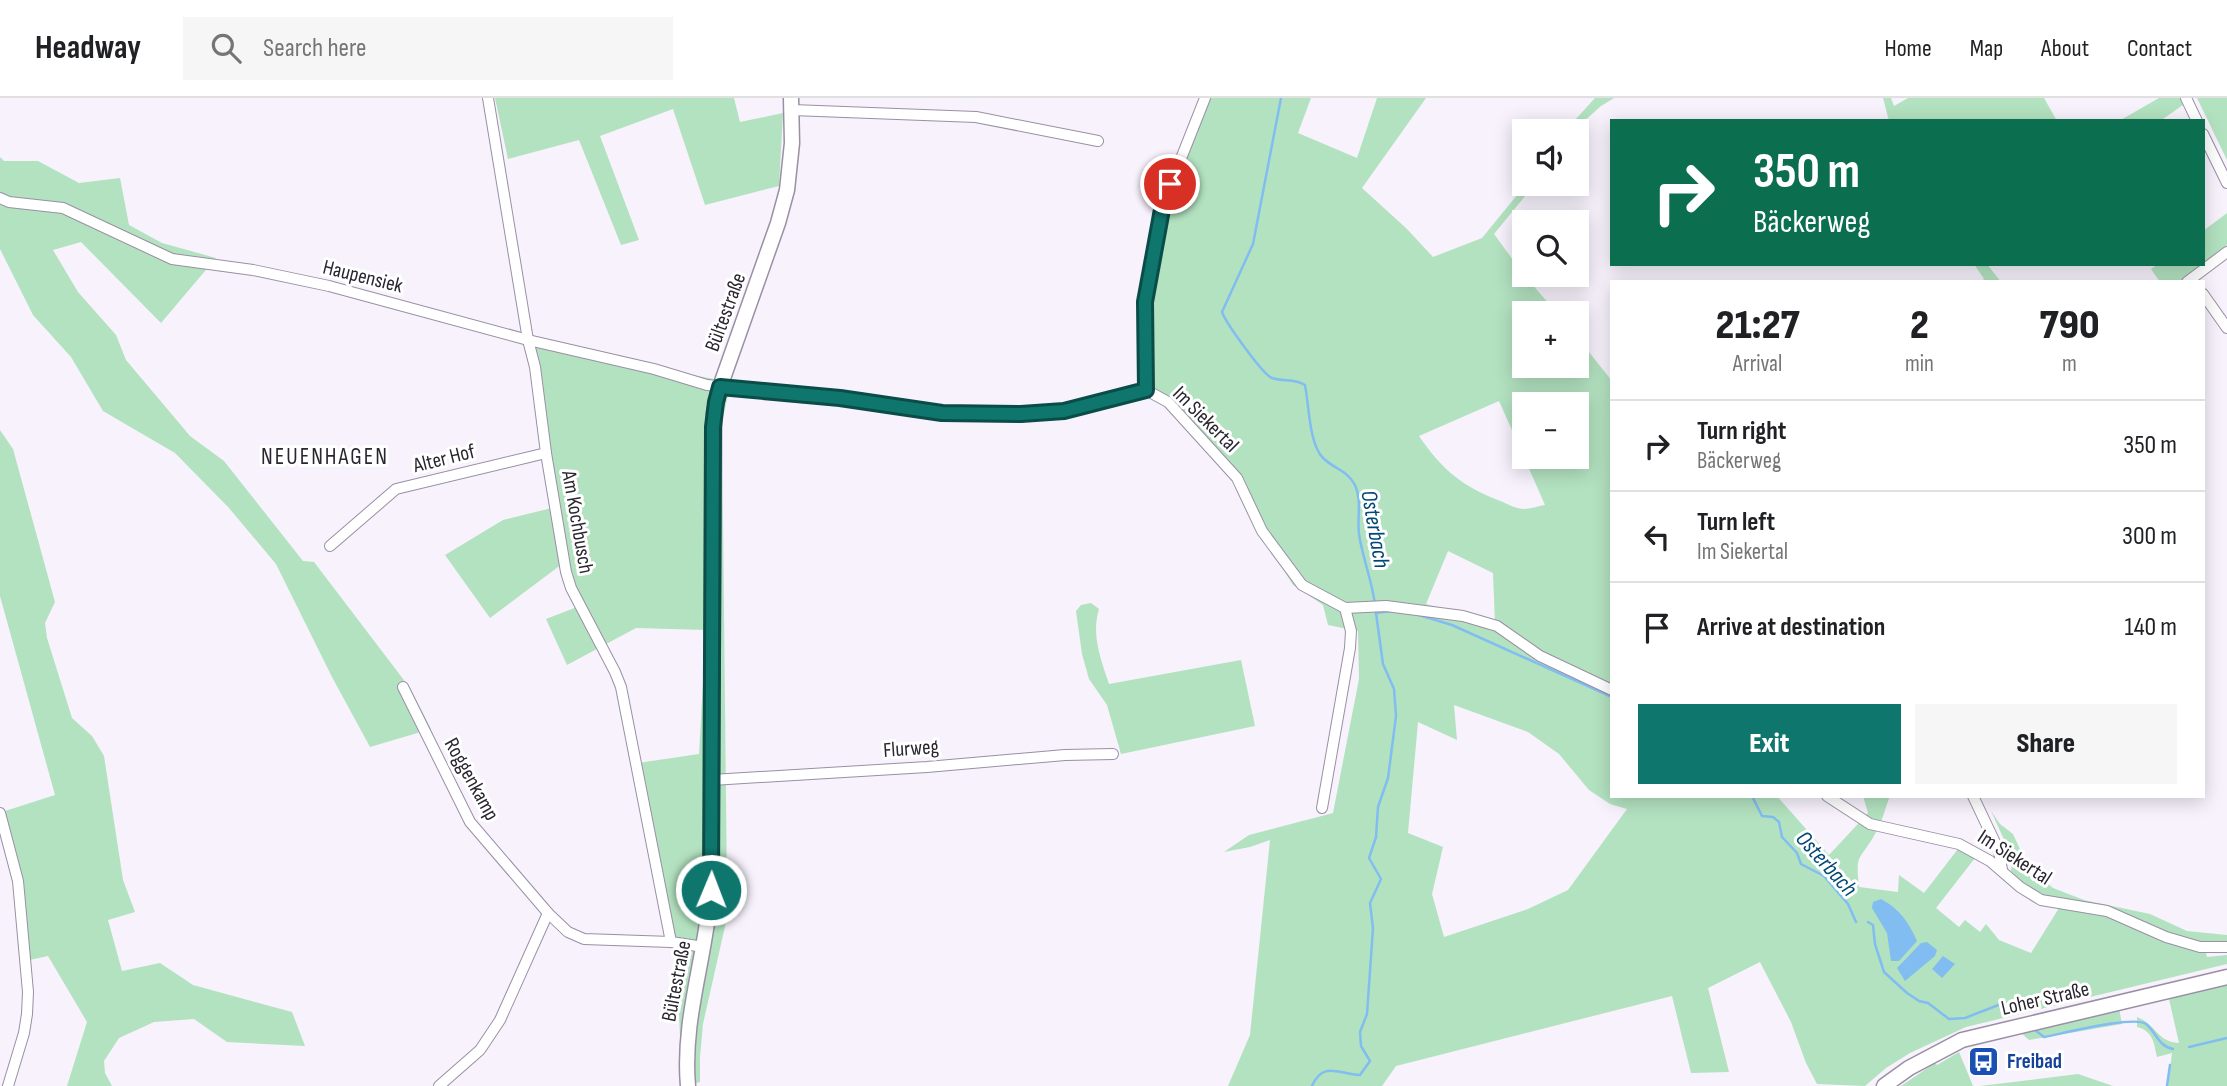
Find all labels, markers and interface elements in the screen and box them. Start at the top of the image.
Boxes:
search box [183,17,673,80]
text: Headway [35,28,141,68]
icon: search [207,29,245,67]
text: Search here [263,33,366,64]
text: Home [1884,34,1932,63]
text: Map [1970,34,2003,63]
text: About [2041,34,2089,63]
text: Contact [2127,34,2192,63]
map controls [1512,119,1589,469]
button: sound [1512,119,1589,196]
text: 350 m [1753,143,1860,202]
icon: right [1638,147,1729,238]
pin [1140,154,1200,214]
icon: arrive [1151,165,1189,203]
text: Bäckerweg [1753,203,1870,242]
button: search [1512,210,1589,287]
street label: Haupensiek [320,254,405,298]
street label: Bültestraße [700,270,751,355]
text: 21:27 [1716,300,1800,351]
text: 2 [1910,300,1929,351]
text: 790 [2039,300,2099,351]
button: + [1512,301,1589,378]
text: Arrival [1733,350,1782,378]
text: min [1905,350,1934,378]
text: m [2062,350,2077,378]
street label: Im Siekertal [1167,381,1244,458]
button: − [1512,392,1589,469]
text: Turn right [1697,416,1786,447]
icon: right [1638,427,1676,465]
text: 350 m [2123,430,2177,461]
street label: Alter Hof [410,439,478,478]
district label: NEUENHAGEN [261,443,389,471]
text: Bäckerweg [1697,447,1781,475]
street label: Am Kochbusch [556,468,599,575]
water label: Osterbach [1354,488,1396,571]
text: Turn left [1697,507,1775,538]
icon: left [1638,518,1676,556]
text: 300 m [2122,521,2177,552]
text: Im Siekertal [1697,538,1788,566]
icon: arrive [1638,609,1676,647]
text: Arrive at destination [1697,612,1885,643]
text: 140 m [2125,612,2177,643]
button: Exit [1638,704,1901,784]
button: Share [1915,704,2177,784]
street label: Roggenkamp [439,734,504,825]
street label: Flurweg [882,734,940,763]
street label: Im Siekertal [1973,824,2056,891]
water label: Osterbach [1790,825,1863,903]
position arrow [674,853,748,927]
street label: Bültestraße [656,939,697,1024]
street label: Loher Straße [1999,976,2092,1021]
bus stop icon: Freibad [1967,1044,2001,1078]
place label: Freibad [2007,1049,2062,1074]

